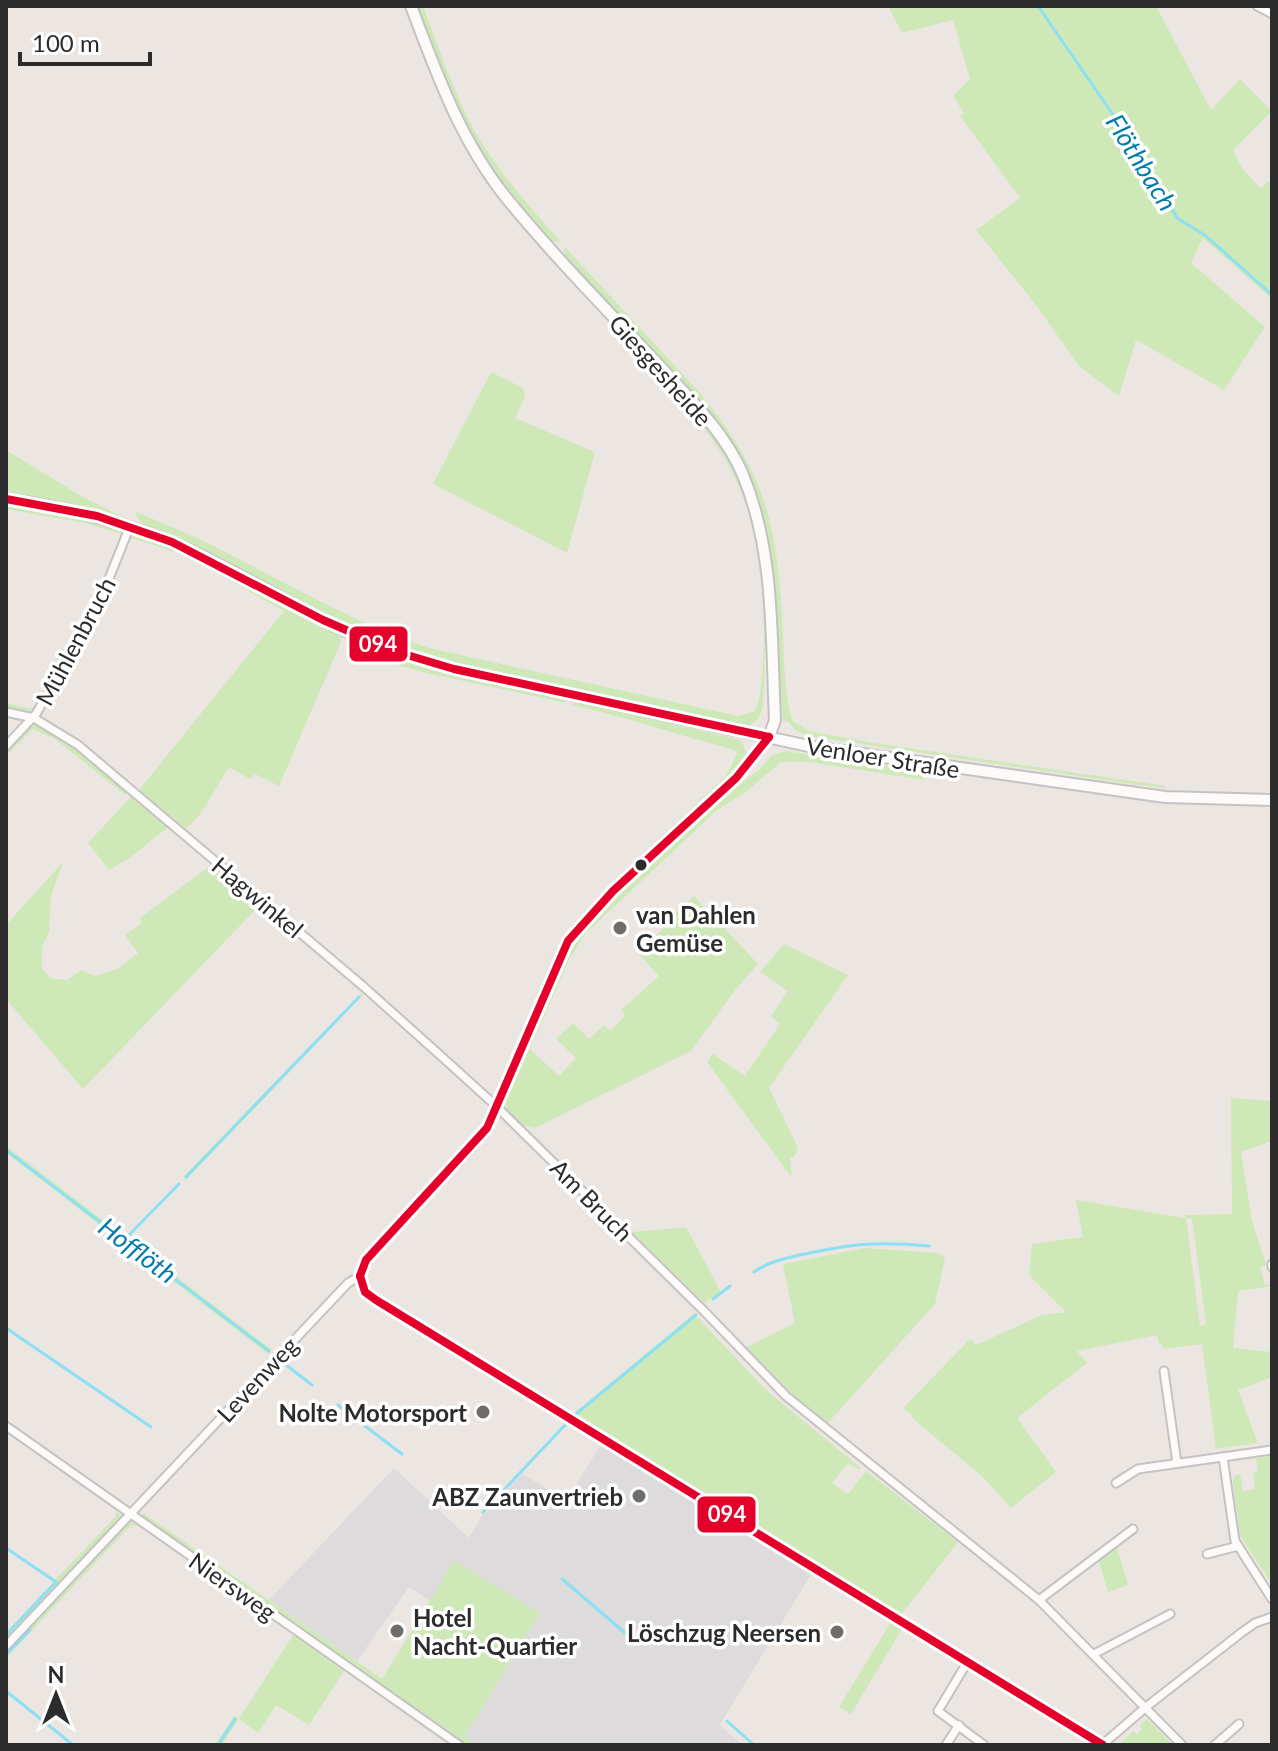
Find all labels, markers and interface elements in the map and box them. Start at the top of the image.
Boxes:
scale bar [20,16,150,66]
text: 100 m [32,28,100,57]
water label: Flöthbach [1100,108,1184,216]
street label: Giesgesheide [604,308,718,432]
street label: Mühlenbruch [29,572,121,710]
line badge: 094 [348,625,409,663]
text: 094 [359,630,397,657]
street label: Venloer Straße [804,731,962,783]
street label: Hagwinkel [206,850,310,944]
unlabelled marker [633,857,649,873]
place label: van Dahlen Gemüse [636,900,756,957]
marker: van Dahlen Gemüse [611,919,629,937]
street label: Am Bruch [545,1153,639,1247]
water label: Hofflöth [93,1210,183,1290]
street label: Levenweg [210,1330,304,1428]
place label: Nolte Motorsport [278,1398,467,1427]
marker: Nolte Motorsport [474,1403,492,1421]
place label: ABZ Zaunvertrieb [431,1482,623,1511]
marker: ABZ Zaunvertrieb [630,1487,648,1505]
line badge: 094 [696,1495,757,1534]
text: 094 [708,1500,746,1527]
street label: Niersweg [184,1546,282,1626]
place label: Hotel Nacht-Quartier [413,1603,577,1660]
place label: Löschzug Neersen [627,1618,821,1647]
marker: Hotel Nacht-Quartier [388,1622,406,1640]
marker: Löschzug Neersen [828,1623,846,1641]
north arrow [16,1655,96,1735]
text: N [48,1661,64,1688]

